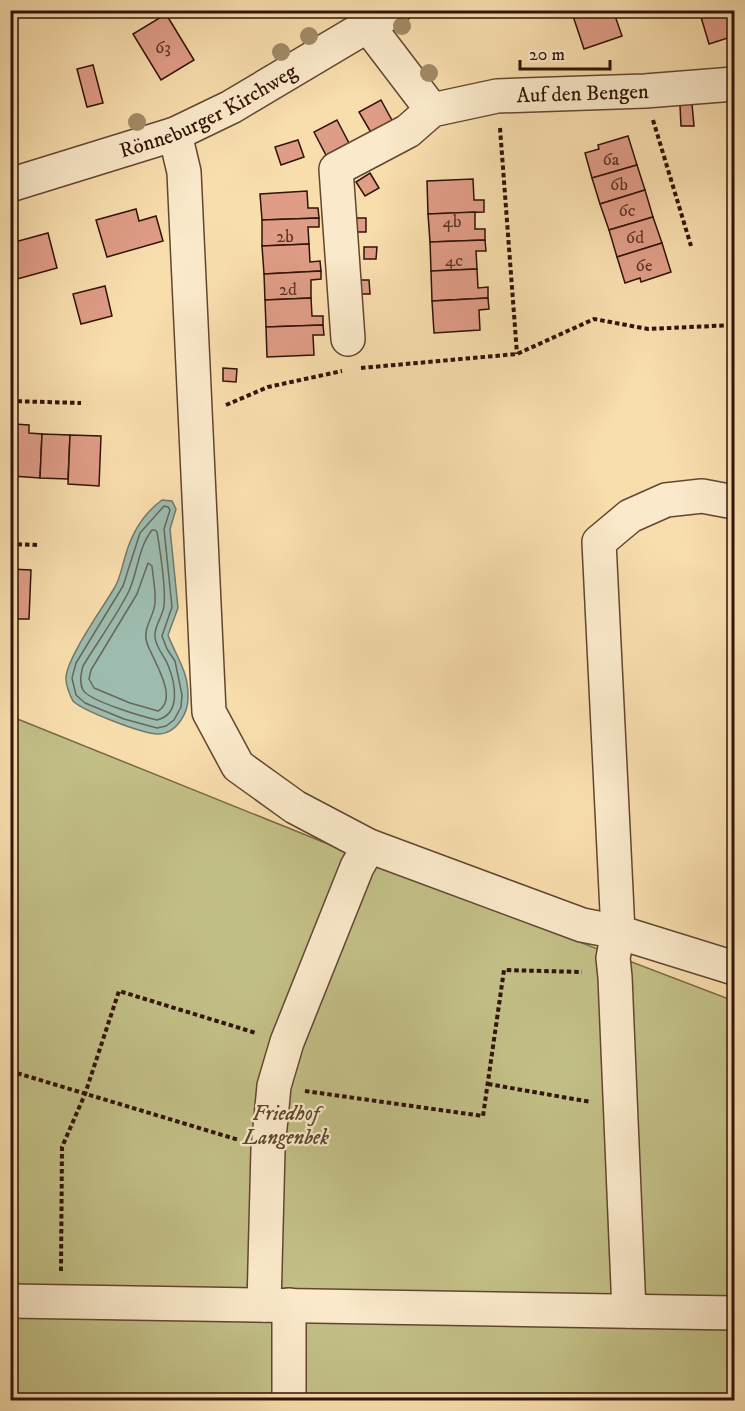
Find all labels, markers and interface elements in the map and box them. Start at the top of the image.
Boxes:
scale bar [520,33,610,71]
house number: 63 [155,37,171,59]
text: 20 m [529,44,565,66]
street label: Rönneburger Kirchweg [116,58,303,164]
street label: Auf den Bengen [516,79,649,109]
house number: 6a [602,149,620,171]
house number: 6b [610,174,628,196]
house number: 6c [618,200,636,222]
house number: 4b [443,211,461,233]
house number: 2b [276,226,294,248]
house number: 6d [626,227,644,249]
house number: 4c [445,250,463,272]
house number: 6e [636,255,652,277]
house number: 2d [279,279,297,301]
park label: Friedhof Langenbek [242,1101,329,1151]

